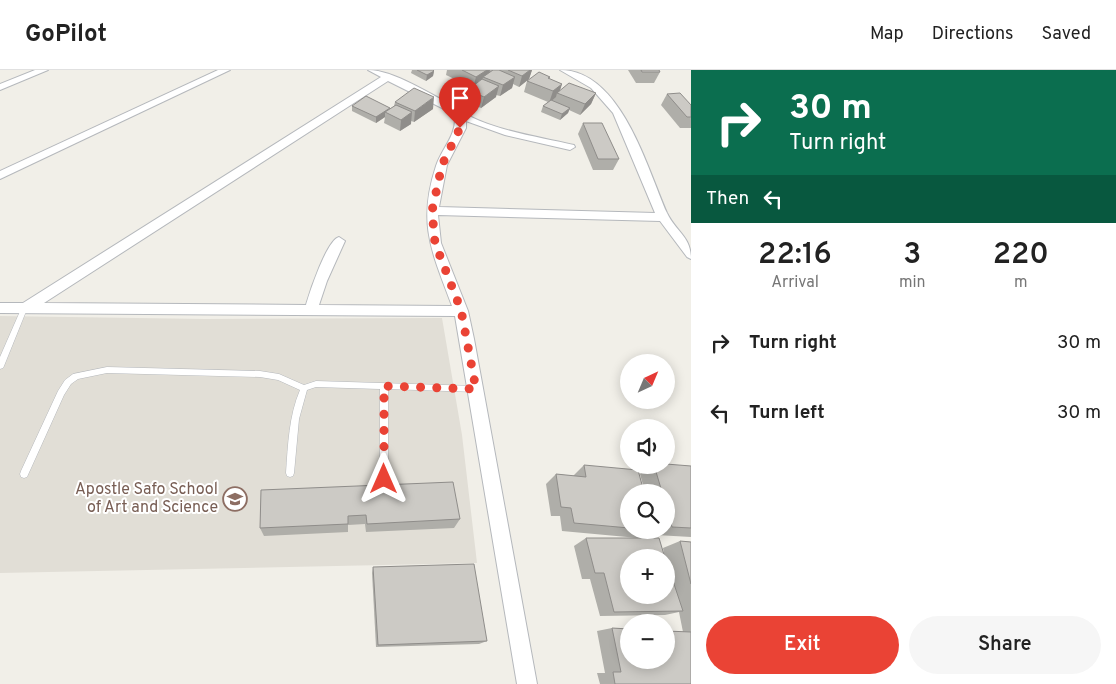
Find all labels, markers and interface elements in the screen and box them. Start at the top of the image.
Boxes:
text: GoPilot [25,20,107,50]
text: Map [870,23,904,46]
text: Directions [932,23,1014,46]
text: Saved [1042,23,1091,46]
pin [439,77,481,128]
icon: arrive [446,84,474,112]
text: 30 m [789,87,872,131]
icon: right [706,90,771,155]
text: Turn right [789,130,886,157]
icon: left [759,185,787,213]
text: Then [706,187,749,211]
text: 22:16 [758,237,832,274]
text: 3 [903,237,921,274]
text: 220 [993,237,1049,274]
text: Arrival [771,273,819,293]
text: min [899,273,926,293]
text: m [1014,273,1028,293]
icon: right [706,329,734,357]
text: Turn right [749,331,837,355]
text: 30 m [1057,331,1101,355]
north arrow [620,354,675,409]
map controls [620,354,675,669]
icon: left [706,399,734,427]
text: Turn left [749,401,825,425]
text: 30 m [1057,401,1101,425]
button: sound [620,419,675,474]
position arrow [357,452,409,504]
place label: Apostle Safo School of Art and Science [75,480,218,518]
button: search [620,484,675,539]
school or university icon: Apostle Safo School of Art and Science [222,486,248,512]
button: + [620,549,675,604]
button: − [620,614,675,669]
button: Exit [706,616,899,674]
button: Share [909,616,1101,674]

